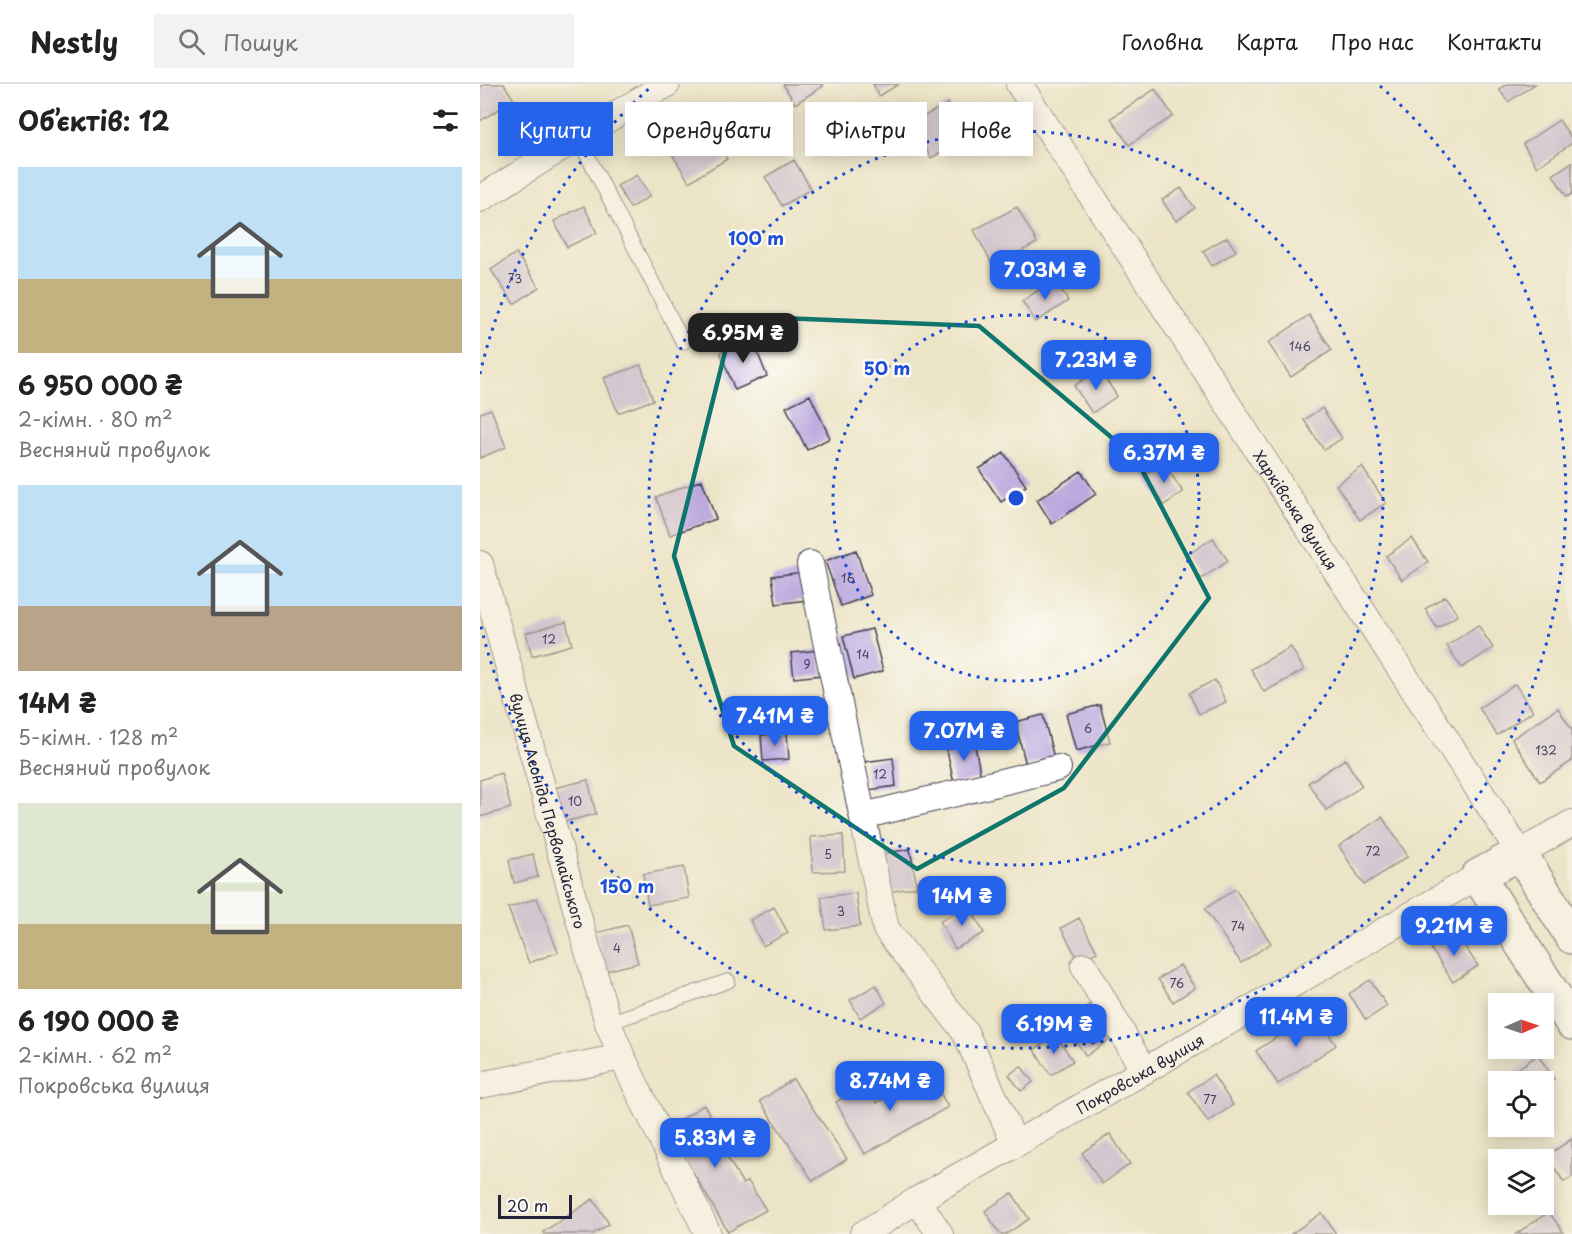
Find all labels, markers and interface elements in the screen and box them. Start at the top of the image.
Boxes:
search box [154,14,574,68]
text: Nestly [30,20,118,63]
icon: search [175,25,208,58]
text: Пошук [223,25,298,58]
text: Головна [1122,25,1203,57]
text: Карта [1236,25,1298,57]
text: Про нас [1331,25,1414,57]
text: Контакти [1447,25,1542,57]
text: Об’єктів: 12 [18,101,169,140]
chip: Купити [498,102,613,156]
chip: Орендувати [625,102,793,156]
chip: Фільтри [805,102,927,156]
chip: Нове [939,102,1033,156]
icon: filters [429,104,462,137]
icon: home [186,206,294,314]
text: 100 m [728,224,784,251]
pin: 7.03M ₴ [990,250,1100,301]
text: 7.03M ₴ [1004,254,1086,284]
house number: 73 [508,269,522,287]
pin: 6.95M ₴ [688,313,798,364]
text: 6.95M ₴ [702,317,784,347]
house number: 146 [1289,337,1311,355]
pin: 7.23M ₴ [1041,340,1151,391]
text: 7.23M ₴ [1055,344,1137,374]
text: 50 m [864,354,910,381]
text: 6 950 000 ₴ [18,365,183,404]
text: 2-кімн. · 80 m² [18,404,173,434]
pin: 6.37M ₴ [1109,433,1219,484]
text: Весняний провулок [18,434,210,464]
text: 6.37M ₴ [1123,437,1205,467]
street label: Харківська вулиця [1249,445,1344,574]
centre of rings [1006,488,1026,508]
icon: home [186,524,294,632]
house number: 16 [841,569,855,587]
house number: 12 [542,630,556,648]
house number: 14 [856,645,870,663]
house number: 9 [803,655,811,673]
text: 14M ₴ [18,683,96,722]
street label: вулиця Леоніда Первомайського [505,690,593,931]
pin: 7.41M ₴ [720,696,830,747]
text: 7.41M ₴ [736,700,814,730]
pin: 7.07M ₴ [909,711,1019,762]
text: 7.07M ₴ [924,715,1004,745]
house number: 6 [1084,719,1092,737]
text: 5-кімн. · 128 m² [18,722,178,752]
house number: 132 [1535,741,1557,759]
text: Весняний провулок [18,752,210,782]
house number: 12 [873,765,887,783]
house number: 10 [568,792,582,810]
icon: home [186,842,294,950]
house number: 72 [1365,842,1381,860]
house number: 5 [824,845,832,863]
text: 150 m [600,872,654,899]
pin: 14M ₴ [920,876,1004,927]
text: 14M ₴ [932,880,992,910]
house number: 3 [837,902,845,920]
pin: 9.21M ₴ [1399,906,1509,957]
text: 9.21M ₴ [1415,910,1493,940]
house number: 74 [1231,917,1245,935]
house number: 4 [613,939,621,957]
house number: 76 [1170,974,1184,992]
north arrow [1488,993,1554,1059]
map controls [1488,993,1554,1215]
pin: 11.4M ₴ [1241,997,1351,1048]
text: 6 190 000 ₴ [18,1001,179,1040]
text: 11.4M ₴ [1259,1001,1333,1031]
pin: 6.19M ₴ [999,1004,1109,1055]
text: 6.19M ₴ [1016,1008,1092,1038]
street label: Покровська вулиця [1071,1027,1208,1119]
text: 2-кімн. · 62 m² [18,1040,172,1070]
pin: 8.74M ₴ [835,1061,945,1112]
text: 8.74M ₴ [849,1065,931,1095]
text: Покровська вулиця [18,1070,210,1100]
button: locate [1488,1071,1554,1137]
house number: 77 [1203,1090,1217,1108]
pin: 5.83M ₴ [660,1118,770,1169]
text: 5.83M ₴ [674,1122,756,1152]
button: layers [1488,1149,1554,1215]
scale bar [498,1192,572,1220]
text: 20 m [507,1193,548,1217]

